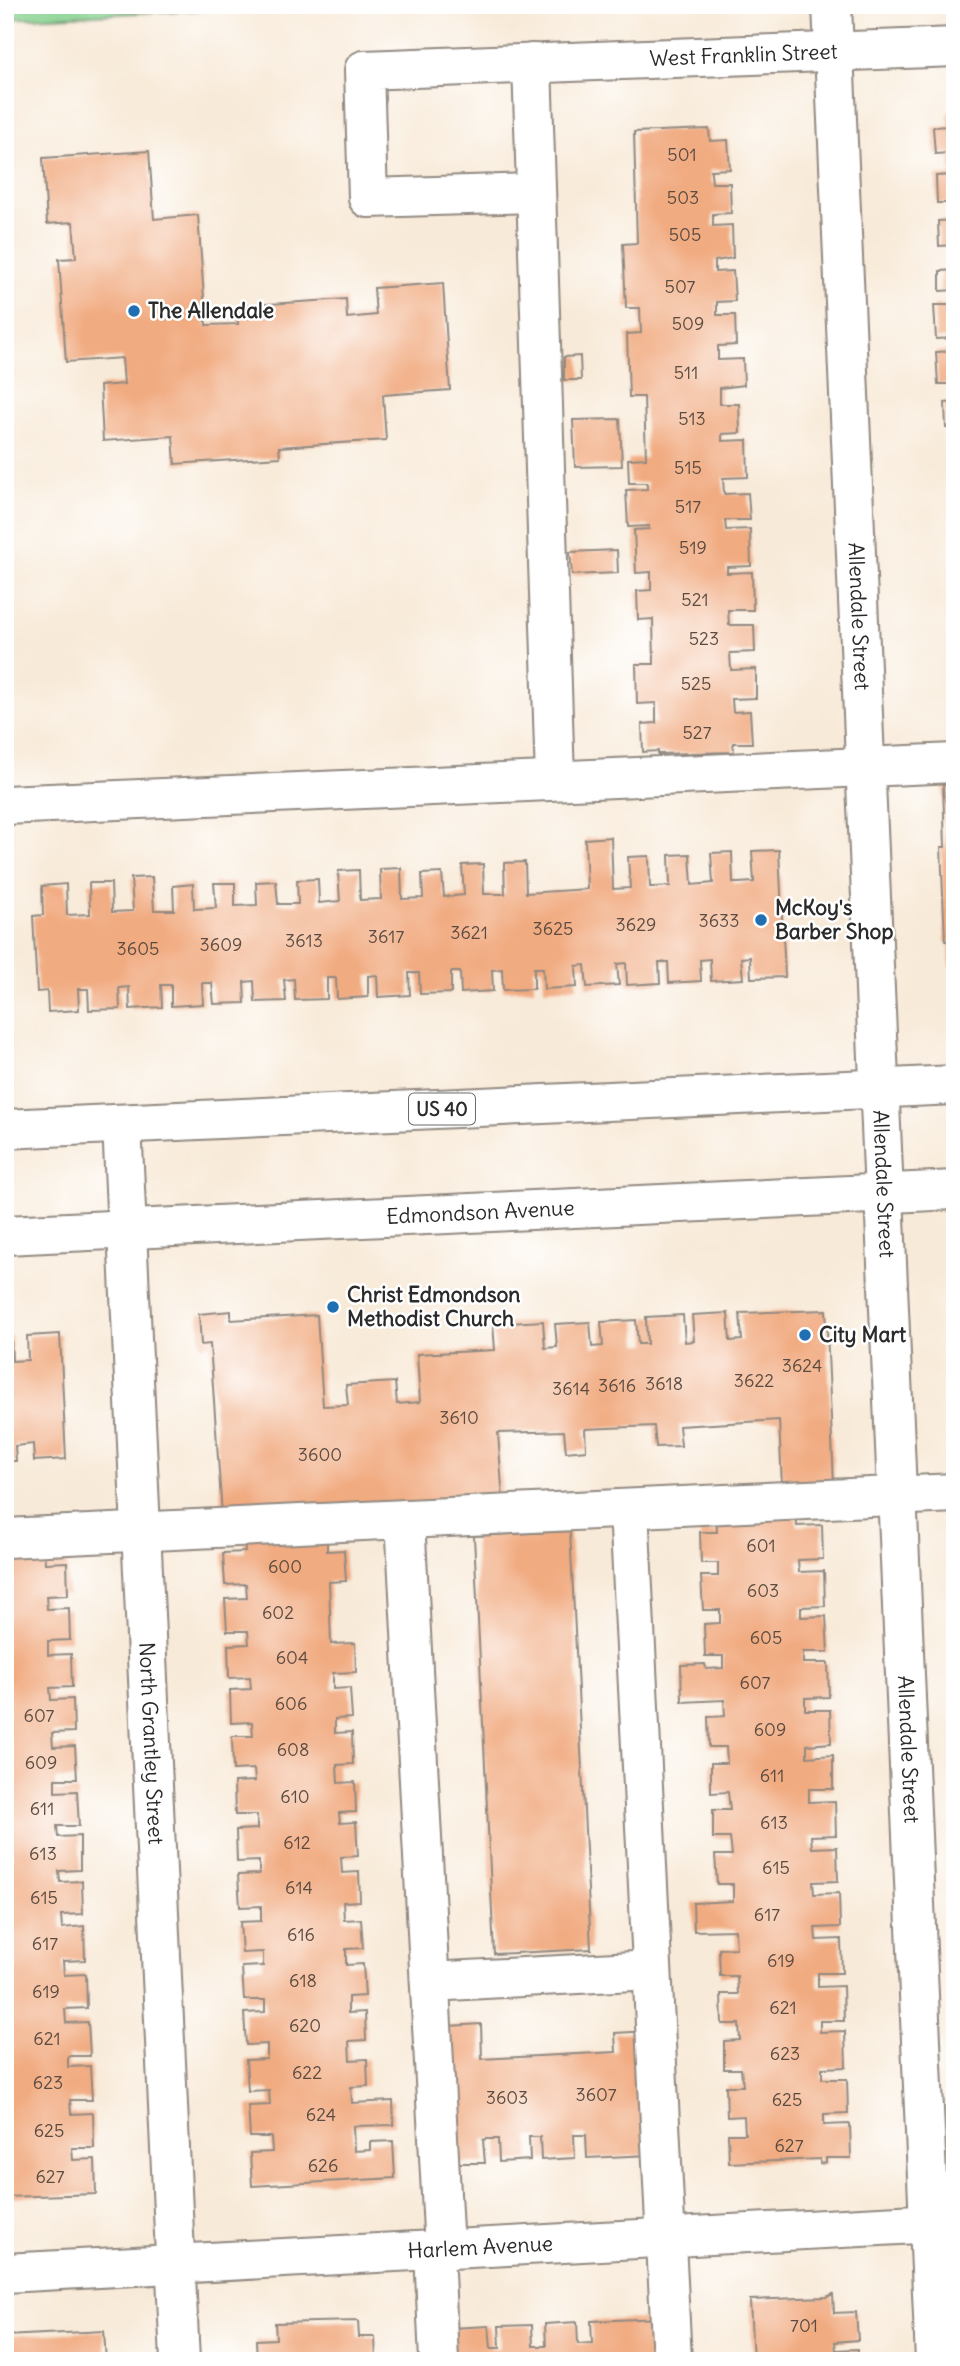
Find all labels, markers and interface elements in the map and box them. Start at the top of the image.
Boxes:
street label: West Franklin Street [649,38,838,72]
house number: 501 [667,143,697,166]
house number: 503 [667,186,699,209]
house number: 505 [669,223,701,246]
house number: 507 [665,275,696,298]
place label: The Allendale [148,297,274,324]
marker: The Allendale [126,303,142,319]
house number: 509 [672,312,704,335]
house number: 511 [674,361,698,384]
house number: 513 [678,407,706,430]
house number: 515 [674,456,702,479]
house number: 517 [675,495,701,518]
house number: 519 [679,536,707,559]
street label: Allendale Street [843,542,876,691]
house number: 521 [681,588,709,611]
house number: 523 [689,627,719,650]
house number: 525 [681,672,711,695]
house number: 527 [682,721,712,744]
place label: McKoy's Barber Shop [775,894,893,945]
house number: 3633 [698,909,740,932]
marker: McKoy's Barber Shop [753,912,769,928]
house number: 3629 [616,913,656,936]
house number: 3625 [533,917,573,940]
house number: 3621 [450,921,488,944]
house number: 3617 [368,925,404,948]
house number: 3613 [285,929,323,952]
house number: 3609 [200,933,242,956]
house number: 3605 [117,937,159,960]
road number: US 40 [409,1093,475,1124]
street label: Allendale Street [867,1109,901,1258]
street label: Edmondson Avenue [386,1194,575,1230]
place label: Christ Edmondson Methodist Church [347,1281,520,1332]
marker: Christ Edmondson Methodist Church [325,1299,341,1315]
place label: City Mart [819,1321,907,1348]
marker: City Mart [797,1327,813,1343]
house number: 3624 [782,1354,822,1377]
house number: 3622 [734,1369,774,1392]
house number: 3618 [645,1372,683,1395]
house number: 3616 [598,1374,636,1397]
house number: 3614 [552,1377,590,1400]
house number: 3610 [439,1406,479,1429]
house number: 3600 [298,1443,342,1466]
house number: 601 [746,1534,776,1557]
house number: 600 [268,1555,302,1578]
house number: 603 [747,1579,779,1602]
house number: 602 [262,1601,294,1624]
house number: 605 [750,1626,782,1649]
street label: North Grantley Street [133,1641,170,1845]
house number: 604 [276,1646,308,1669]
house number: 607 [740,1671,771,1694]
street label: Allendale Street [892,1675,925,1824]
house number: 606 [275,1692,307,1715]
house number: 607 [24,1704,55,1727]
house number: 609 [754,1718,786,1741]
house number: 608 [277,1738,309,1761]
house number: 609 [25,1751,57,1774]
house number: 611 [760,1764,784,1787]
house number: 610 [280,1785,310,1808]
house number: 611 [30,1797,54,1820]
house number: 613 [760,1811,788,1834]
house number: 612 [283,1831,311,1854]
house number: 613 [29,1842,57,1865]
house number: 615 [762,1856,790,1879]
house number: 614 [285,1876,313,1899]
house number: 615 [30,1886,58,1909]
house number: 617 [754,1903,780,1926]
house number: 616 [287,1923,315,1946]
house number: 617 [32,1932,58,1955]
house number: 619 [767,1949,795,1972]
house number: 618 [289,1969,317,1992]
house number: 619 [32,1980,60,2003]
house number: 621 [769,1996,797,2019]
house number: 620 [289,2014,321,2037]
house number: 621 [33,2027,61,2050]
house number: 623 [770,2042,800,2065]
house number: 622 [292,2061,322,2084]
house number: 623 [33,2071,63,2094]
house number: 3607 [575,2083,617,2106]
house number: 3603 [486,2086,528,2109]
house number: 625 [772,2088,802,2111]
house number: 624 [306,2103,336,2126]
house number: 625 [34,2119,64,2142]
house number: 627 [774,2134,804,2157]
house number: 626 [308,2154,338,2177]
house number: 627 [35,2165,65,2188]
street label: Harlem Avenue [407,2230,554,2264]
house number: 701 [790,2314,818,2337]

